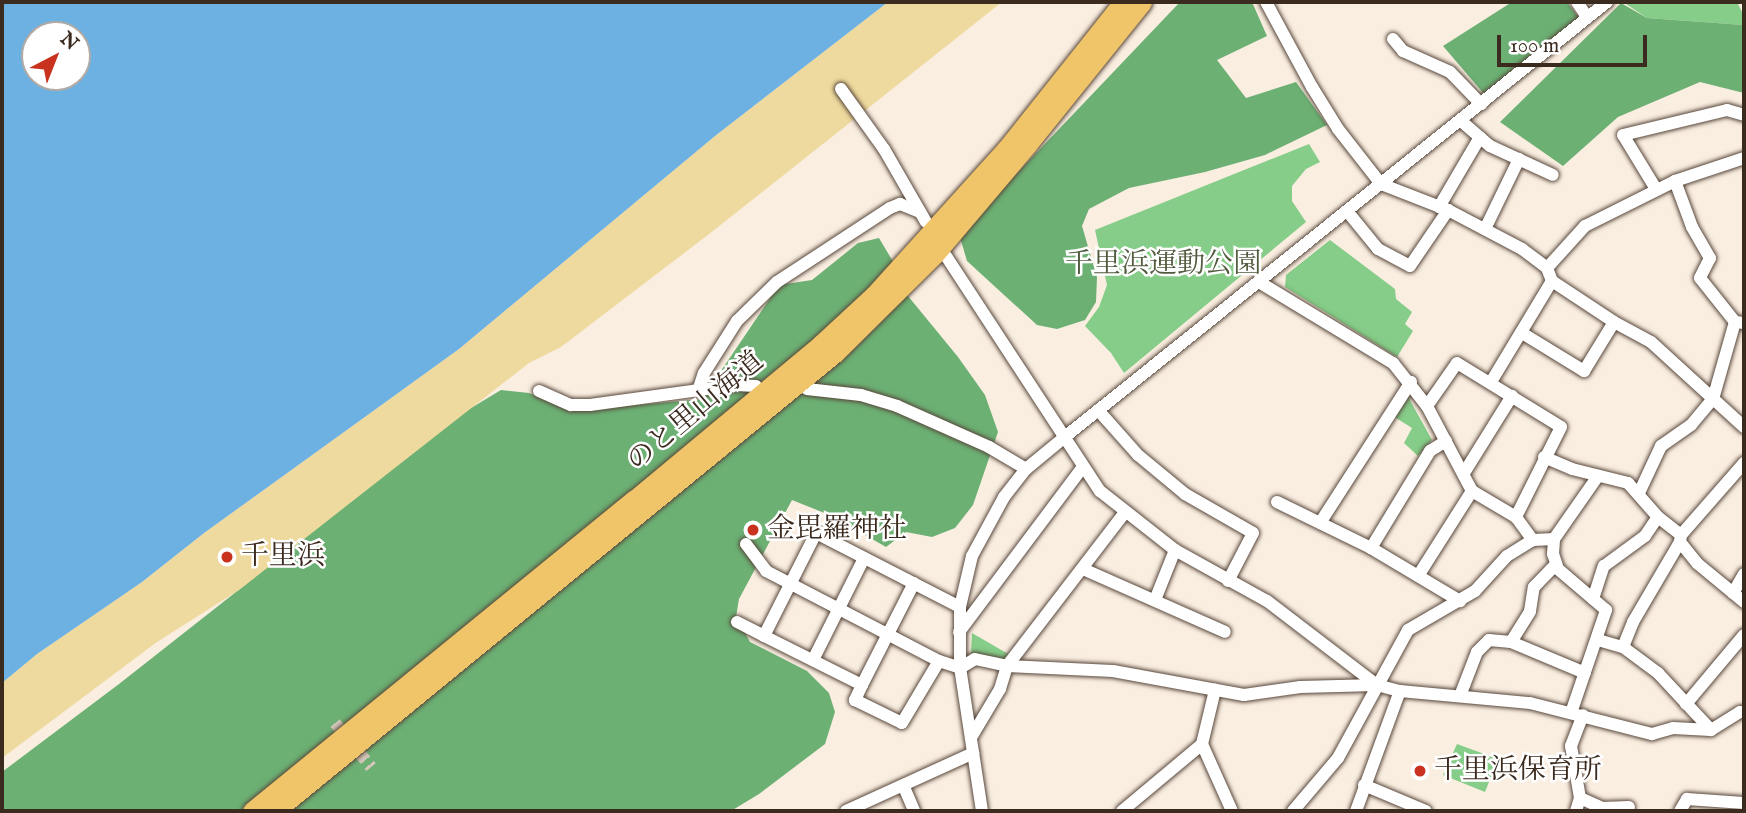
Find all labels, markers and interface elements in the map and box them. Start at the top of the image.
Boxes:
north arrow [21,21,91,91]
scale bar [1501,21,1652,65]
text: N [55,27,83,56]
text: 100 m [1510,33,1559,60]
park label: 千里浜運動公園 [1065,248,1261,282]
street label: のと里山海道 [621,345,771,479]
place label: 金毘羅神社 [767,513,907,547]
marker: 金毘羅神社 [745,522,761,538]
place label: 千里浜 [241,540,325,574]
marker: 千里浜 [219,549,235,565]
place label: 千里浜保育所 [1434,754,1602,788]
marker: 千里浜保育所 [1412,763,1428,779]

